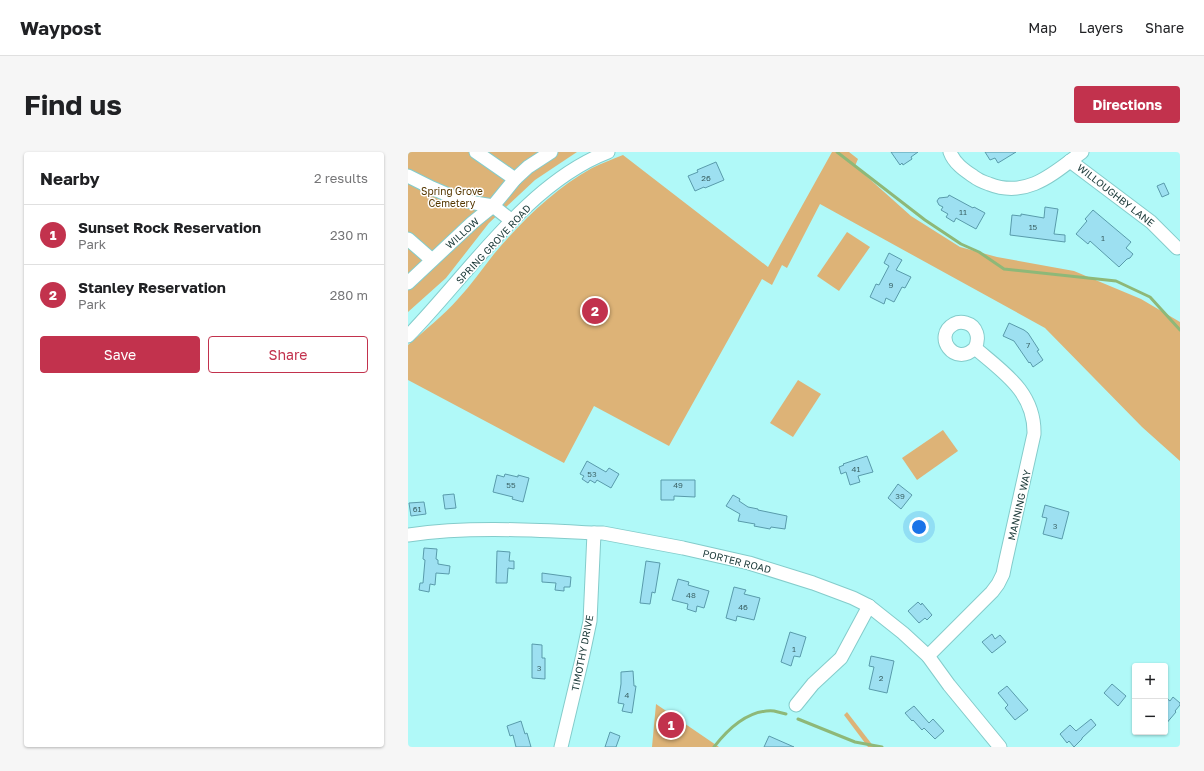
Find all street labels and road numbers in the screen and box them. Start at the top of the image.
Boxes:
street label: WILLOUGHBY LANE [1075,161,1157,229]
street label: SPRING GROVE ROAD [453,202,533,286]
street label: WILLOW [443,215,481,251]
street label: MANNING WAY [1005,468,1033,541]
street label: PORTER ROAD [702,547,772,575]
street label: TIMOTHY DRIVE [569,614,595,692]

